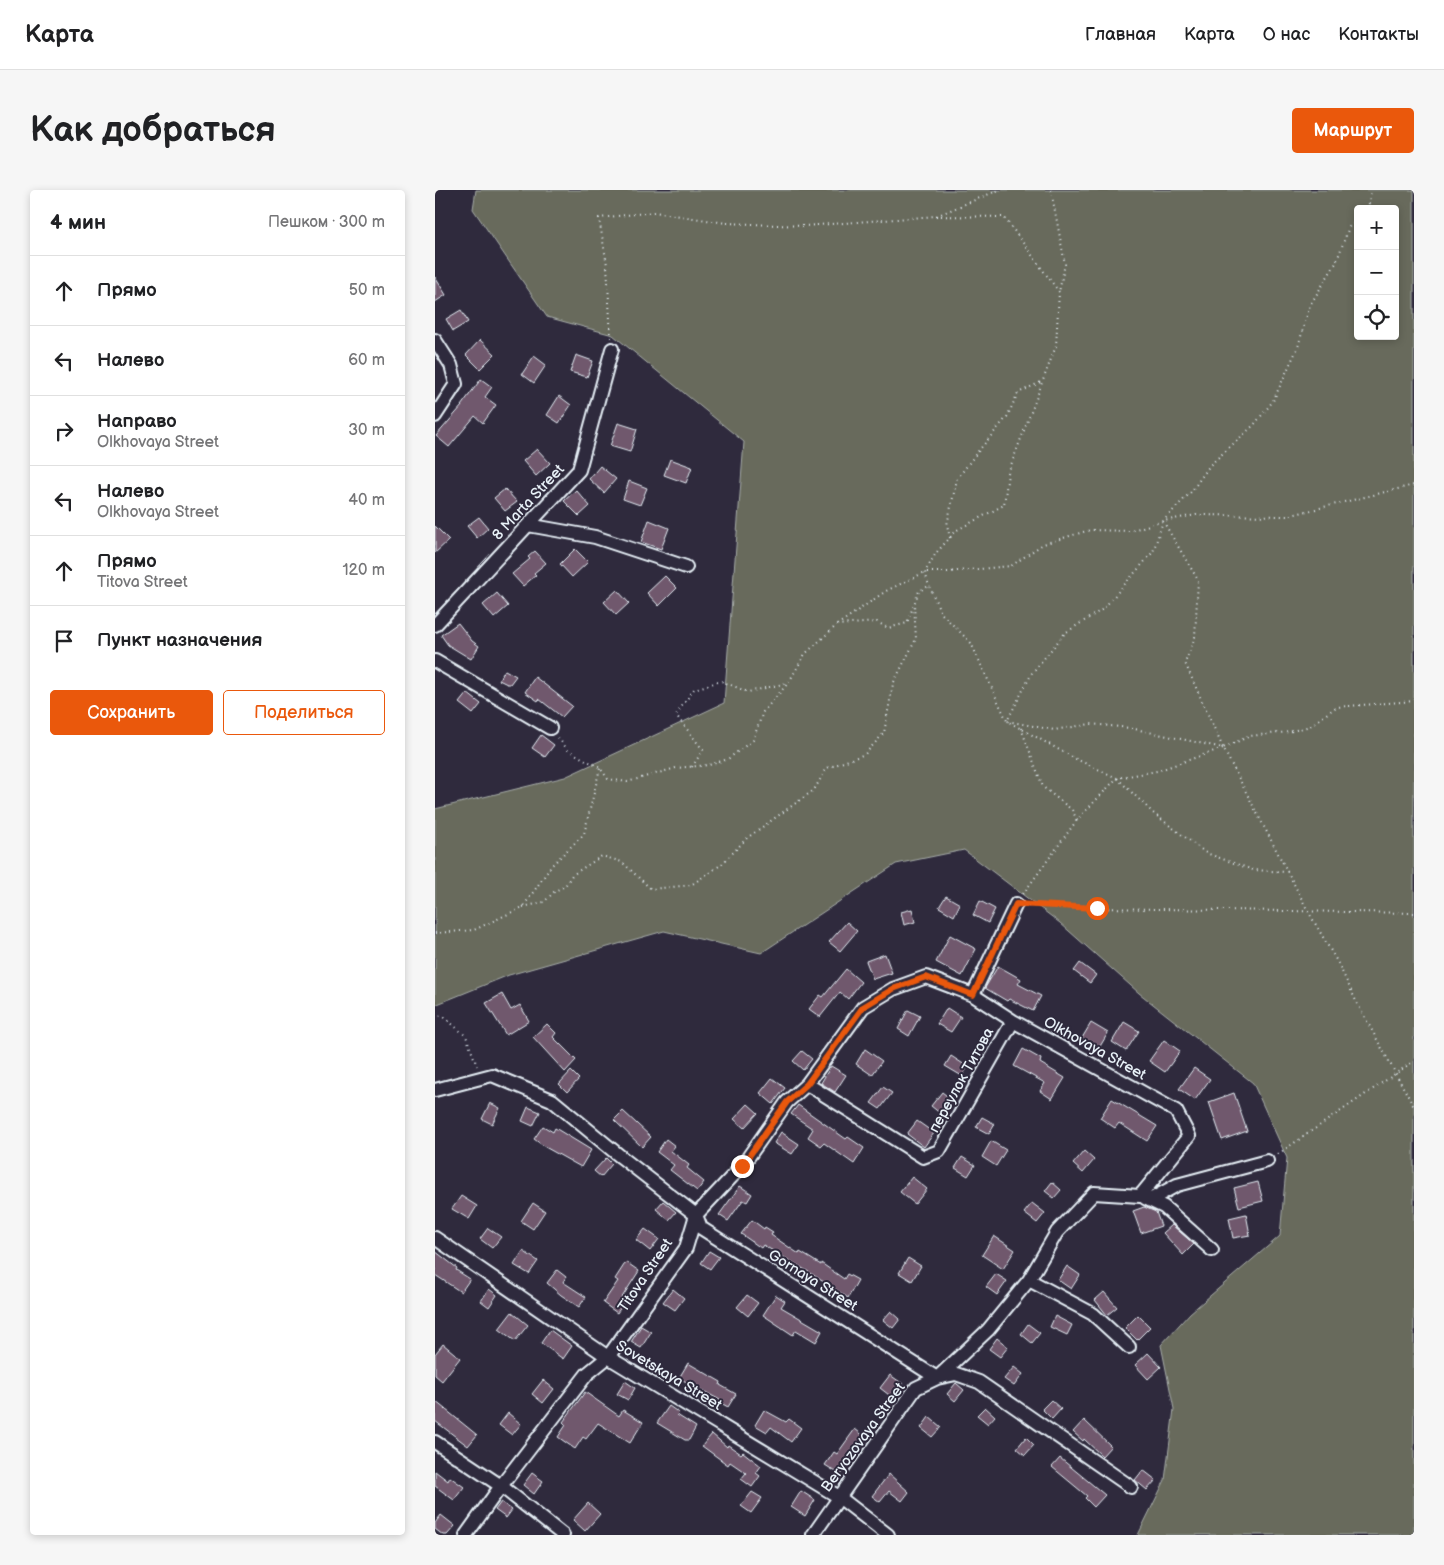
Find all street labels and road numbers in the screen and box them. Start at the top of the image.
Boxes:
street label: 8 Marta Street [488,460,569,544]
street label: Olkhovaya Street [1040,1012,1150,1085]
street label: переулок Титова [925,1024,998,1136]
street label: Titova Street [614,1234,677,1316]
street label: Gornaya Street [764,1245,861,1316]
street label: Sovetskaya Street [612,1336,726,1415]
street label: Beryozovaya Street [817,1378,910,1496]

